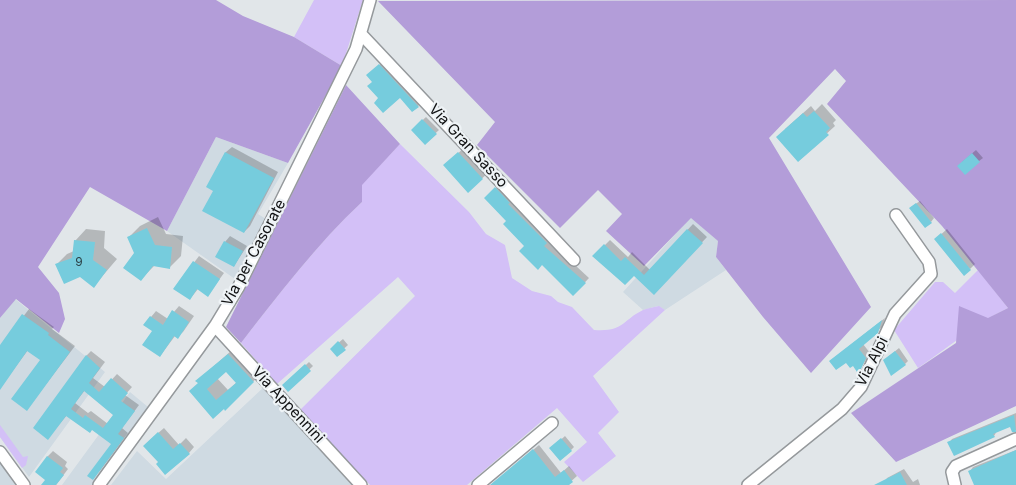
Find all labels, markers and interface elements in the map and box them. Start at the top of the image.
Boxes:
street label: Via Gran Sasso [425,100,511,192]
street label: Via per Casorate [218,197,290,309]
house number: 9 [75,255,83,269]
street label: Via Alpi [852,334,892,390]
street label: Via Appennini [248,363,328,447]

